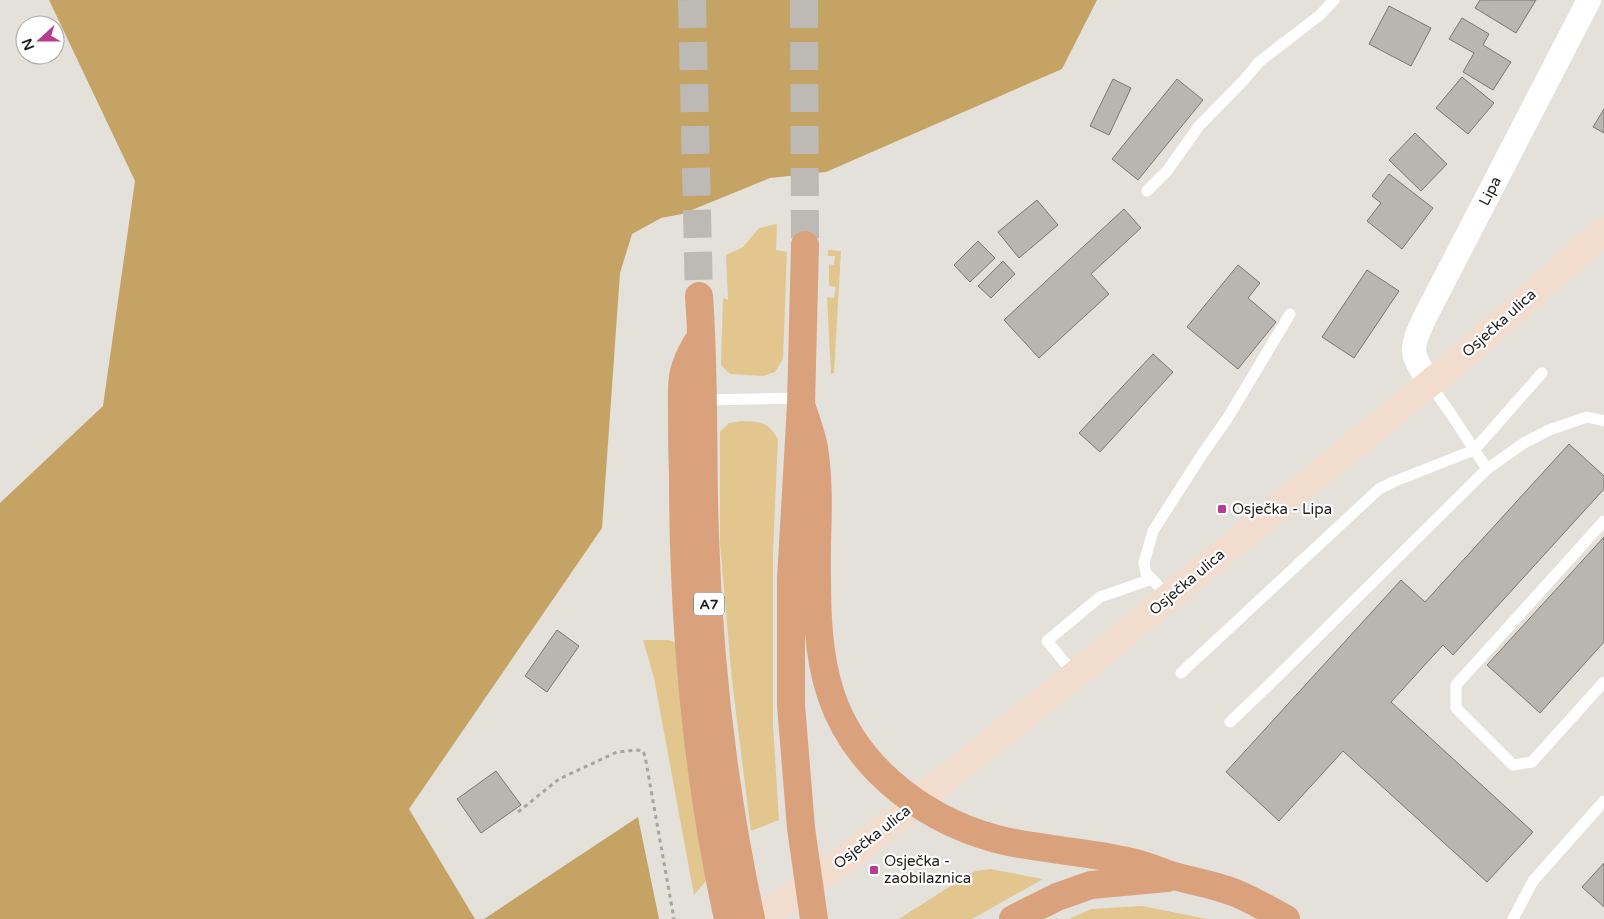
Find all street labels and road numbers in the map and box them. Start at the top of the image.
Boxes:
street label: Lipa [1475,173,1505,209]
street label: Osječka ulica [1458,285,1540,361]
street label: Osječka ulica [1146,545,1228,619]
road number: A7 [694,592,724,616]
street label: Osječka ulica [830,801,914,873]

